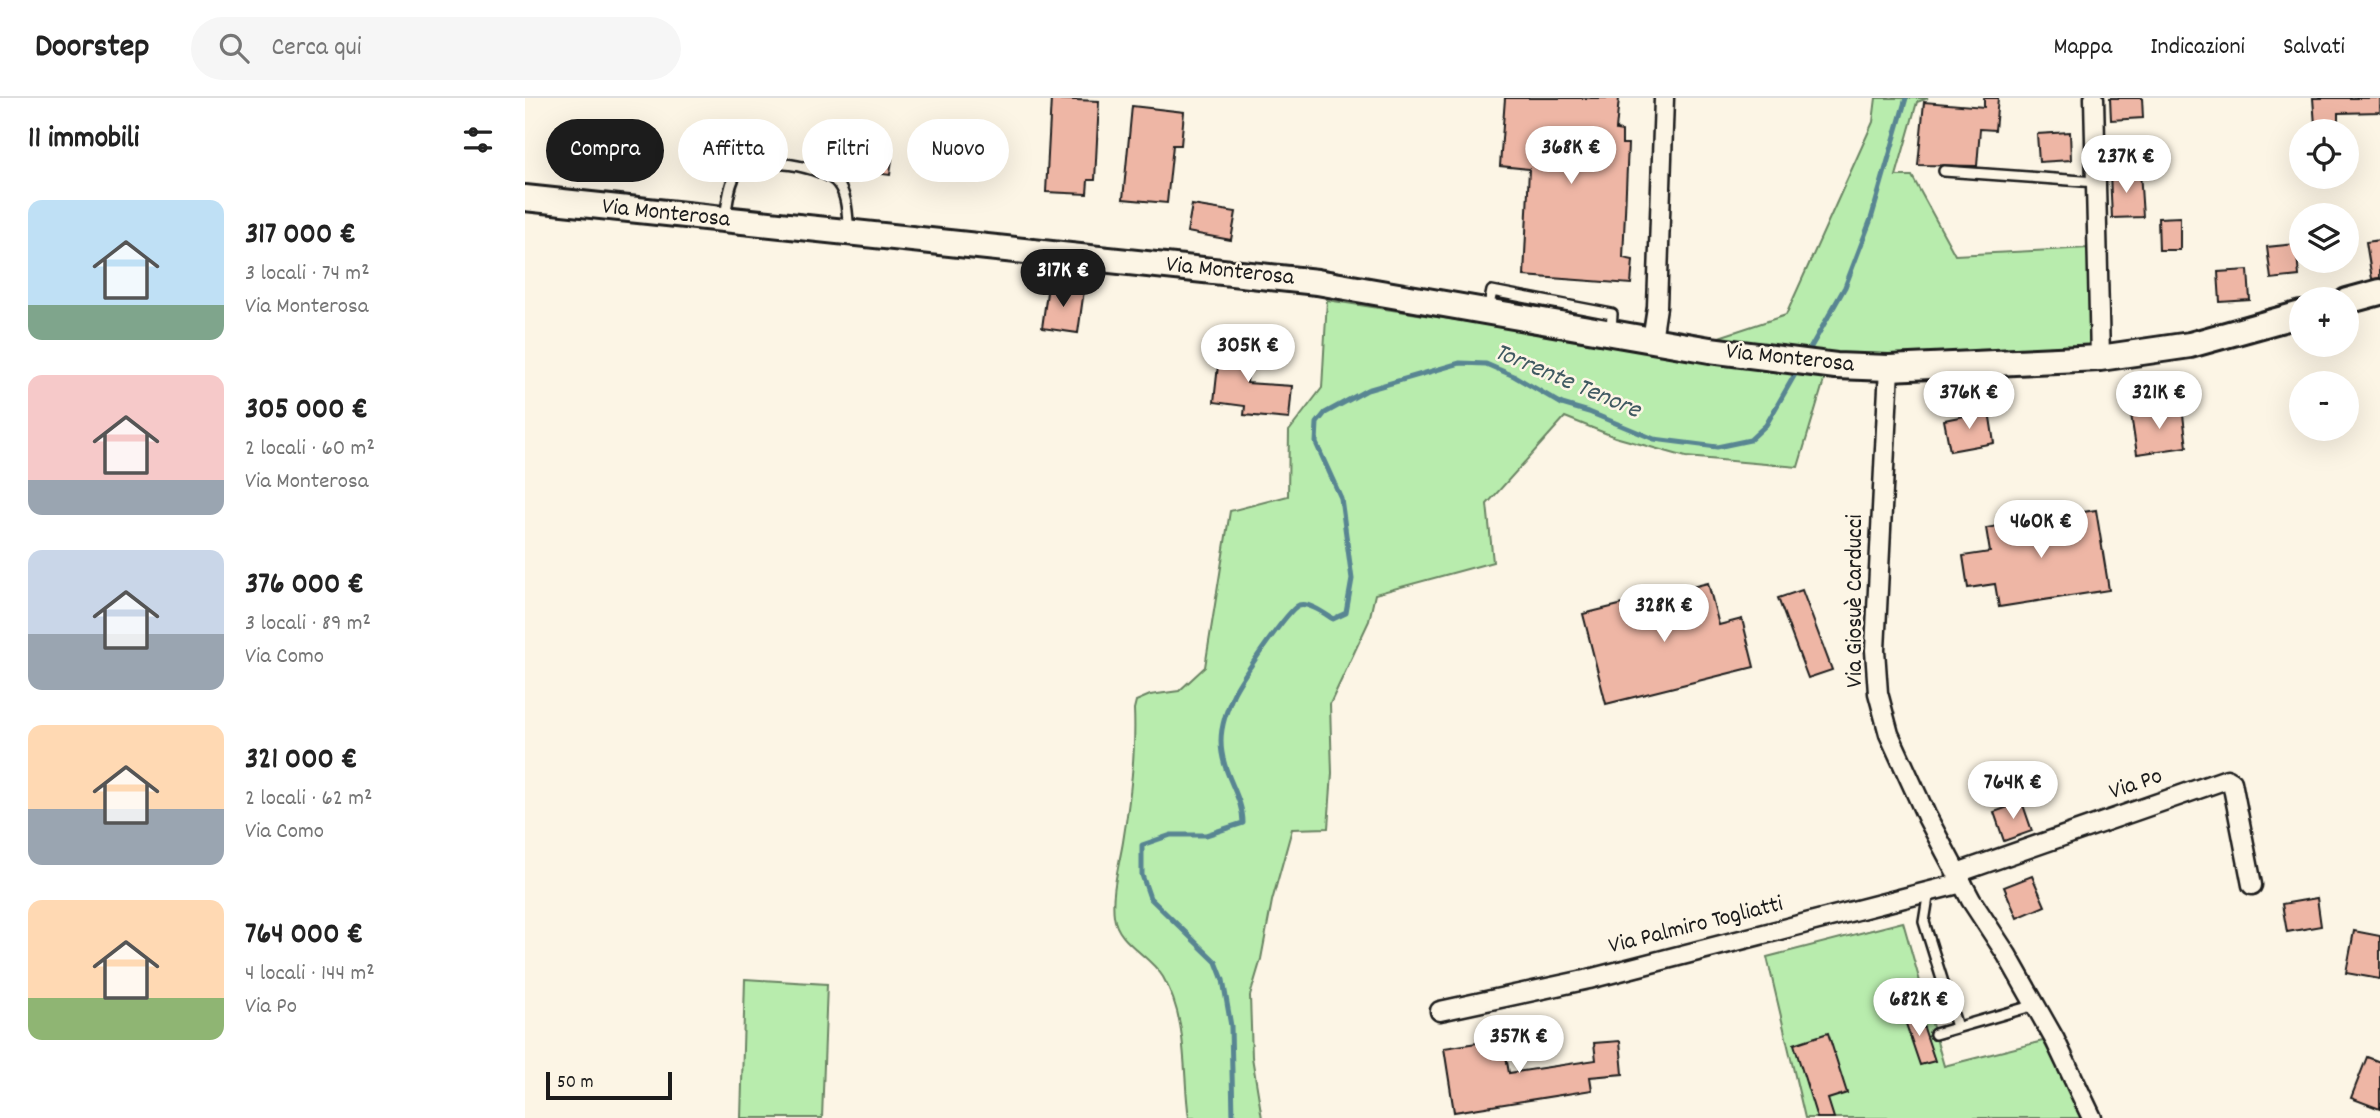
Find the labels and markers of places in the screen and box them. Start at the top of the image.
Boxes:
pin: 368K € [1514,126,1628,186]
pin: 237K € [2069,136,2183,195]
pin: 317K € [1006,250,1120,309]
pin: 305K € [1191,324,1305,384]
pin: 376K € [1912,372,2026,431]
pin: 321K € [2102,372,2216,431]
pin: 460K € [1984,500,2098,560]
pin: 328K € [1607,584,1721,644]
pin: 764K € [1956,762,2070,821]
pin: 682K € [1862,978,1976,1038]
pin: 357K € [1462,1016,1576,1075]

